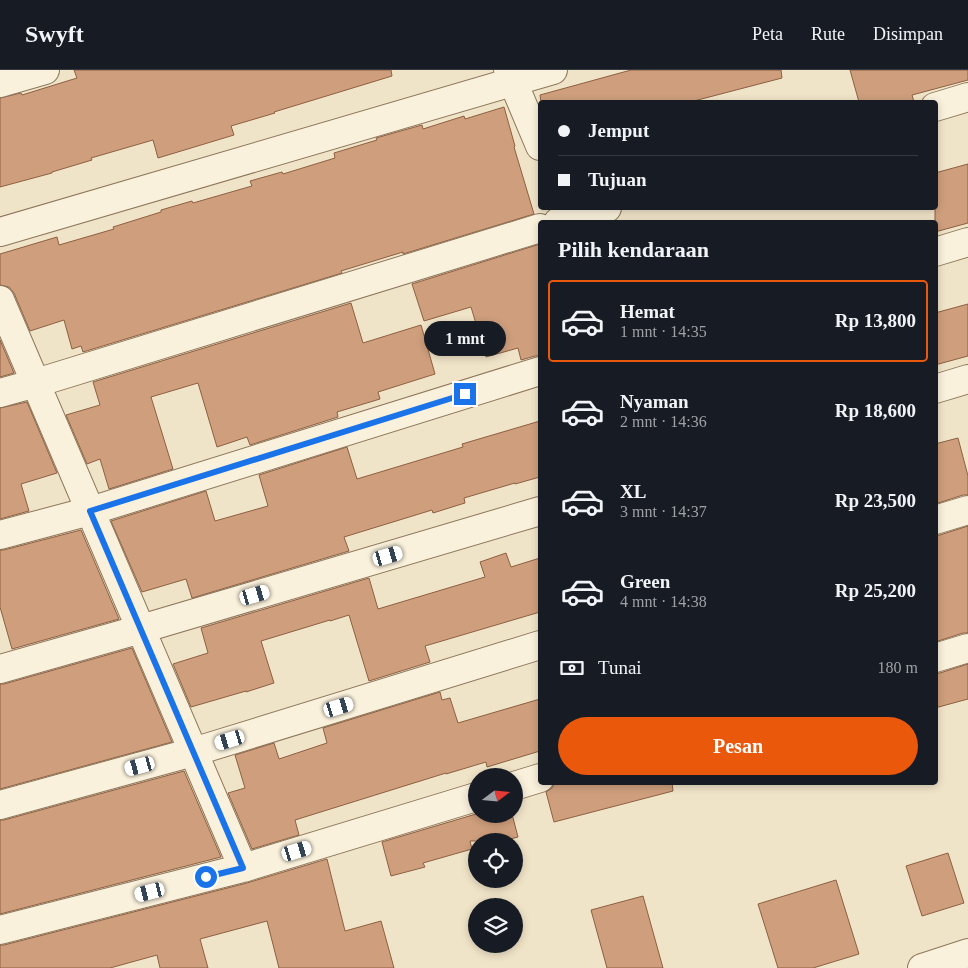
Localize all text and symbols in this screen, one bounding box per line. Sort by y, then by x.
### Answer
text: Swyft [25,21,84,47]
text: Peta [752,24,783,44]
text: Rute [811,24,845,44]
text: Disimpan [873,24,943,44]
text: Jemput [588,120,649,141]
text: Tujuan [588,169,646,190]
text: Pilih kendaraan [558,237,709,262]
icon: car [560,299,605,344]
text: Hemat [620,301,675,322]
text: Rp 13,800 [835,310,916,331]
callout: 1 mnt [424,322,506,356]
text: 1 mnt · 14:35 [620,323,707,340]
text: 1 mnt [445,330,485,347]
route end [454,383,476,405]
icon: car [560,389,605,434]
text: Nyaman [620,391,689,412]
text: Rp 18,600 [835,400,916,421]
text: 2 mnt · 14:36 [620,413,707,430]
icon: car [560,479,605,524]
text: XL [620,481,646,502]
text: Rp 23,500 [835,490,916,511]
text: 3 mnt · 14:37 [620,503,707,520]
car [371,545,404,567]
icon: car [560,569,605,614]
text: Green [620,571,670,592]
text: Rp 25,200 [835,580,916,601]
car [238,584,271,606]
text: 4 mnt · 14:38 [620,593,707,610]
icon: cash [558,654,586,682]
text: Tunai [598,657,642,678]
text: 180 m [878,659,918,676]
car [322,695,355,719]
button: Pesan [558,717,918,775]
car [213,728,246,752]
car [123,755,156,777]
north arrow [468,768,522,822]
map controls [468,768,523,953]
button: locate [468,833,523,888]
car [280,839,313,863]
route start [195,866,217,888]
car [133,881,166,903]
button: layers [468,898,523,953]

